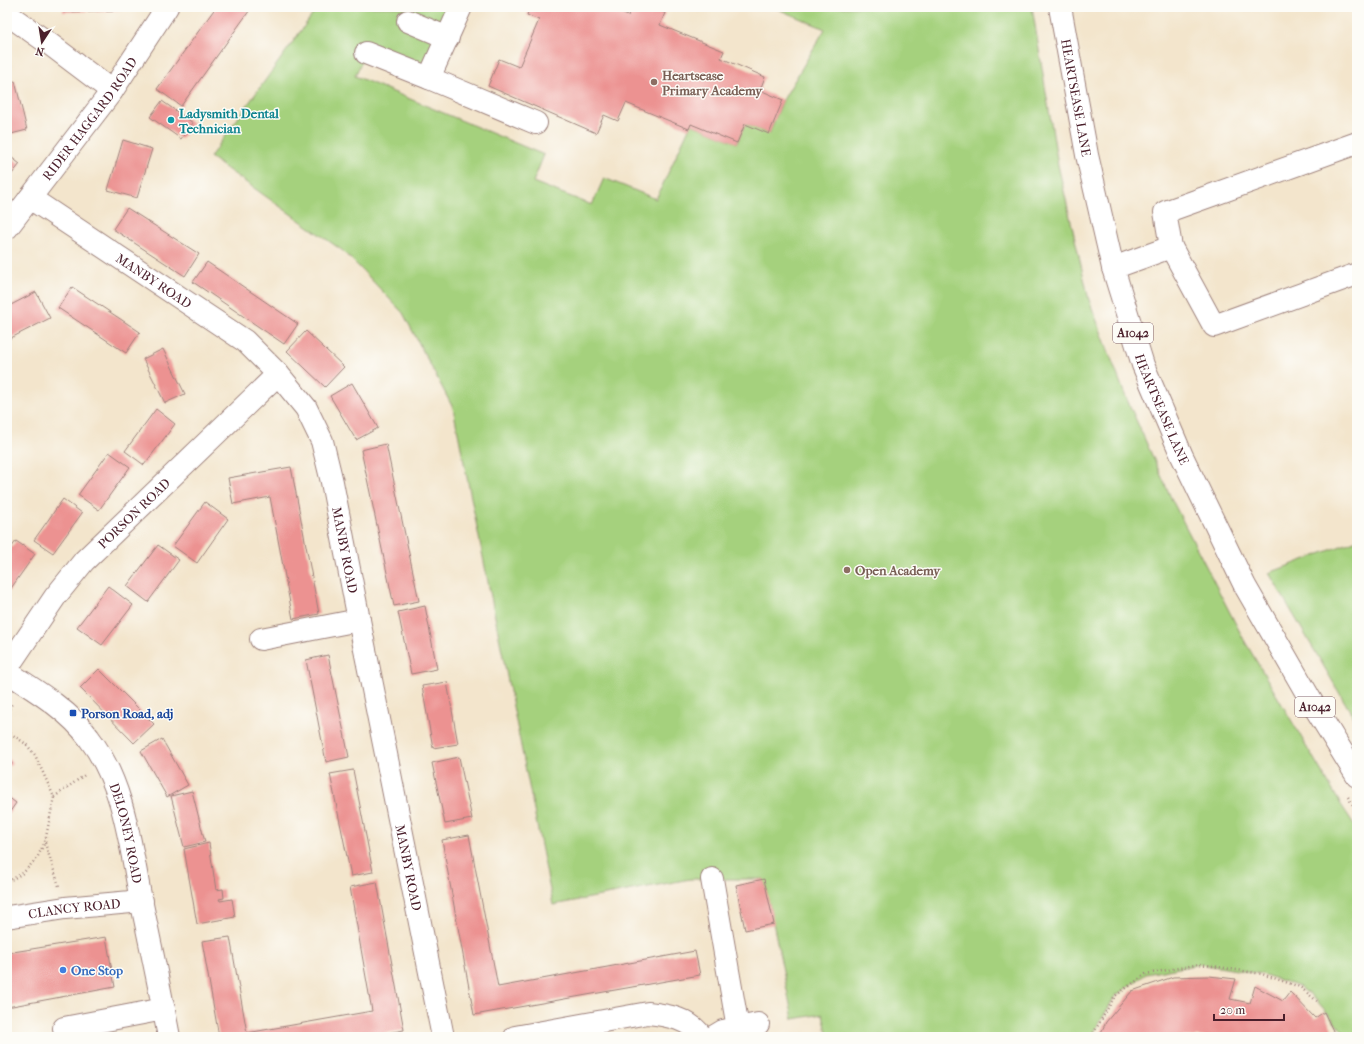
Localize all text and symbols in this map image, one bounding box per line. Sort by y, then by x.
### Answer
north arrow [22,22,62,62]
street label: HEARTSEASE LANE [1058,38,1094,158]
text: N [34,44,45,59]
street label: RIDER HAGGARD ROAD [39,54,140,183]
place label: Heartsease Primary Academy [662,68,763,99]
marker: Heartsease Primary Academy [649,77,659,87]
place label: Ladysmith Dental Technician [178,106,279,136]
marker: Ladysmith Dental Technician [166,115,176,125]
street label: MANBY ROAD [113,250,195,312]
road number: A1042 [1113,323,1153,343]
street label: HEARTSEASE LANE [1132,352,1192,467]
street label: PORSON ROAD [95,475,173,552]
street label: MANBY ROAD [329,506,361,595]
place label: Open Academy [855,563,941,579]
marker: Open Academy [842,565,852,575]
road number: A1042 [1295,697,1335,717]
place label: Porson Road, adj [81,706,173,721]
marker: Porson Road, adj [68,708,78,718]
street label: DELONEY ROAD [106,781,145,885]
street label: MANBY ROAD [392,823,424,912]
street label: CLANCY ROAD [27,896,121,922]
place label: One Stop [71,963,123,979]
marker: One Stop [58,965,68,975]
scale bar [1214,996,1284,1022]
text: 20 m [1220,1003,1245,1017]

